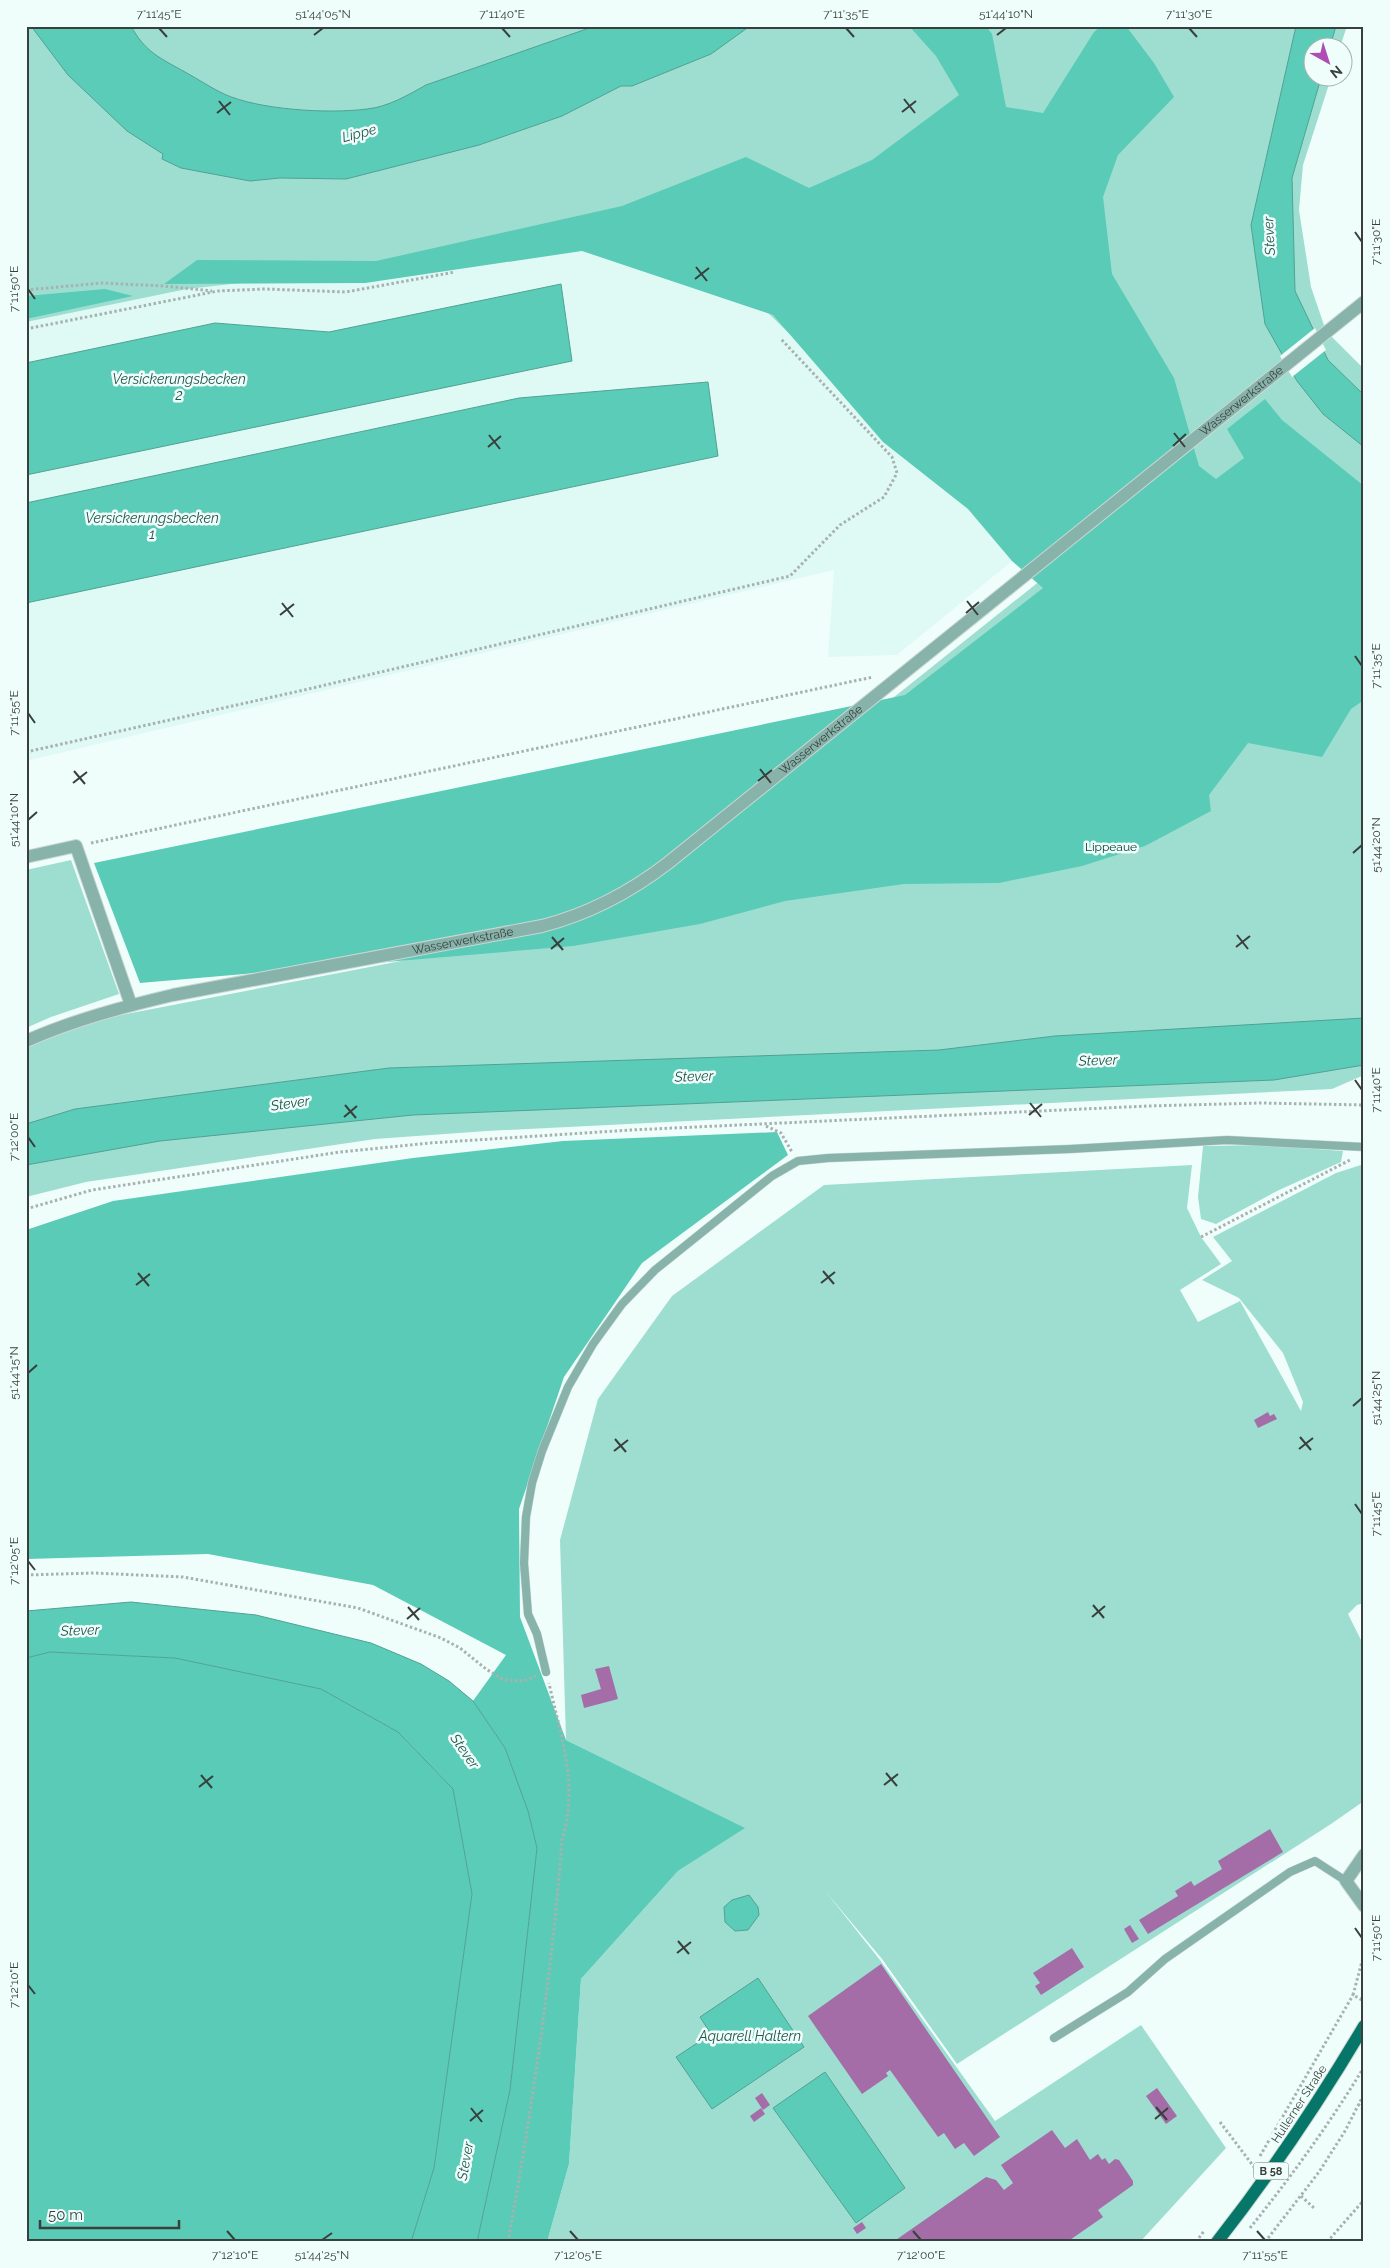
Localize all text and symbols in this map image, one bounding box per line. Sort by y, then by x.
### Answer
text: 7°11'45"E [137,7,181,21]
text: 51°44'05"N [295,7,351,21]
text: 7°11'40"E [479,7,525,21]
text: 7°11'35"E [823,7,869,21]
text: 51°44'10"N [979,7,1033,21]
text: 7°11'30"E [1166,7,1212,21]
north arrow [1302,38,1352,88]
text: N [1327,63,1345,82]
water label: Lippe [340,121,378,145]
water label: Stever [1260,215,1278,257]
text: 7°11'30"E [1369,219,1383,265]
text: 7°11'50"E [7,266,21,312]
street label: Wasserwerkstraße [1197,363,1286,439]
water label: Versickerungsbecken 2 [112,371,246,403]
water label: Versickerungsbecken 1 [85,510,219,542]
text: 7°11'35"E [1369,643,1383,689]
text: 7°11'55"E [7,690,21,736]
street label: Wasserwerkstraße [777,702,865,777]
text: 51°44'10"N [7,793,21,847]
text: 51°44'20"N [1369,817,1383,873]
park label: Lippeaue [1085,840,1137,854]
street label: Wasserwerkstraße [411,924,515,957]
water label: Stever [1077,1051,1119,1069]
water label: Stever [673,1067,715,1085]
text: 7°11'40"E [1369,1067,1383,1113]
water label: Stever [269,1092,312,1114]
text: 7°12'00"E [7,1113,21,1161]
text: 51°44'15"N [7,1346,21,1400]
text: 51°44'25"N [1369,1371,1383,1425]
text: 7°11'45"E [1369,1492,1383,1536]
text: 7°12'05"E [7,1537,21,1585]
water label: Stever [59,1621,101,1639]
water label: Stever [447,1730,483,1772]
text: 7°11'50"E [1369,1915,1383,1961]
text: 7°12'10"E [7,1962,21,2008]
water label: Aquarell Haltern [698,2028,801,2044]
street label: Hullerner Straße [1269,2062,1329,2146]
water label: Stever [454,2139,476,2183]
road number: B 58 [1254,2162,1288,2180]
scale bar [40,2198,179,2230]
text: 50 m [48,2206,83,2224]
text: 7°12'10"E [212,2248,258,2262]
text: 51°44'25"N [295,2248,349,2262]
text: 7°12'05"E [554,2248,602,2262]
text: 7°12'00"E [897,2248,945,2262]
text: 7°11'55"E [1242,2248,1288,2262]

